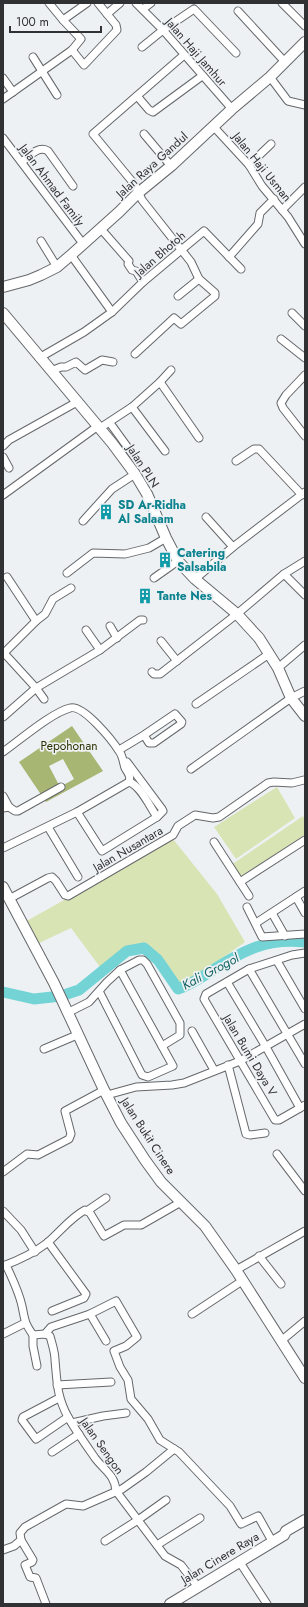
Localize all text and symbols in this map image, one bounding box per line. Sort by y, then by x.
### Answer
scale bar [10,8,101,34]
street label: Jalan Haji Jamhur [160,12,232,91]
text: 100 m [16,13,49,31]
street label: Jalan Haji Usman [227,127,296,206]
street label: Jalan Raya Gandul [111,128,192,204]
street label: Jalan Ahmad Family [14,139,89,230]
street label: Jalan Bhotoh [129,227,189,283]
street label: Jalan PLN [121,439,164,491]
place label: SD Ar-Ridha Al Salaam [117,496,186,528]
building icon: SD Ar-Ridha Al Salaam [97,503,115,521]
place label: Catering Salsabila [177,544,227,576]
building icon: Catering Salsabila [156,551,174,569]
building icon: Tante Nes [136,587,154,605]
place label: Tante Nes [157,587,213,605]
park label: Pepohonan [40,737,98,755]
street label: Jalan Nusantara [88,822,167,877]
water label: Kali Grogol [178,948,243,994]
street label: Jalan Bumi Daya V [217,1009,282,1099]
street label: Jalan Bukit Cinere [115,1092,180,1178]
street label: Jalan Sengon [75,1412,128,1478]
street label: Jalan Cinere Raya [176,1527,263,1589]

